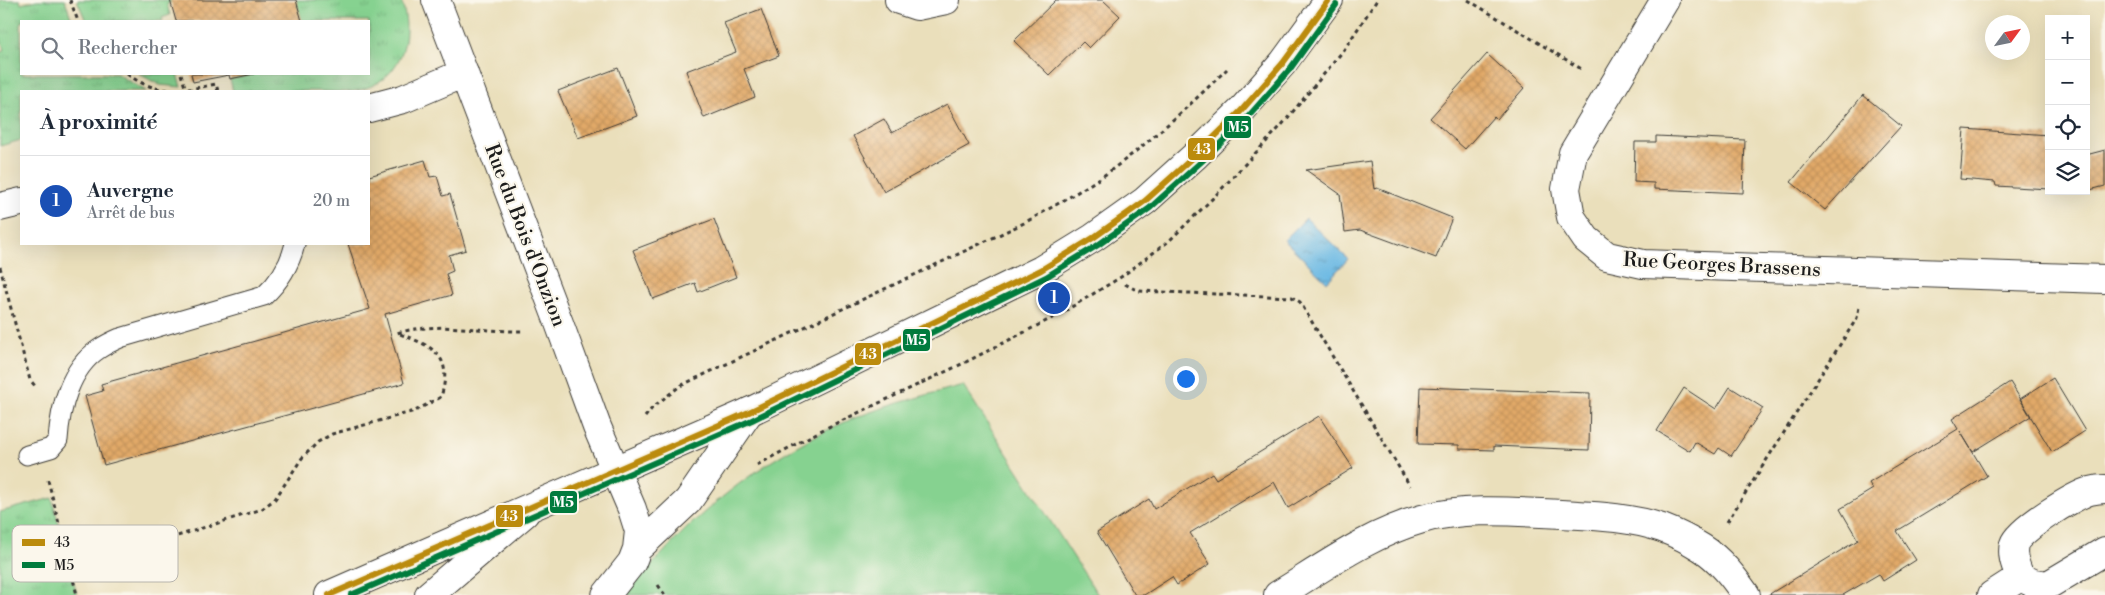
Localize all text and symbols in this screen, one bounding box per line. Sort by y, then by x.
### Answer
north arrow [1985,15,2030,60]
map controls [2045,15,2090,195]
button: + [2045,15,2090,60]
search box [20,20,370,75]
icon: search [38,34,66,62]
text: Rechercher [78,36,177,60]
button: − [2045,60,2090,105]
button: locate [2045,105,2090,150]
text: À proximité [40,110,157,136]
line badge: M5 [1223,115,1252,139]
text: M5 [1227,119,1249,137]
line badge: 43 [1187,137,1216,161]
street label: Rue du Bois d'Onzion [478,141,571,331]
text: 43 [1193,141,1211,159]
button: layers [2045,150,2090,195]
text: Auvergne [87,179,174,203]
text: 1 [52,191,60,211]
text: 20 m [313,191,350,211]
text: Arrêt de bus [87,203,175,223]
street label: Rue Georges Brassens [1622,248,1822,283]
pin: 1 [1038,279,1070,317]
line badge: M5 [902,328,931,352]
text: M5 [905,332,927,350]
line badge: 43 [854,342,882,366]
text: 43 [859,346,877,364]
your location [1173,366,1199,392]
line badge: M5 [549,490,578,514]
text: M5 [552,494,574,512]
line badge: 43 [495,504,524,528]
text: 43 [500,508,518,526]
legend [12,525,178,582]
text: 43 [54,534,70,552]
text: M5 [54,557,74,575]

